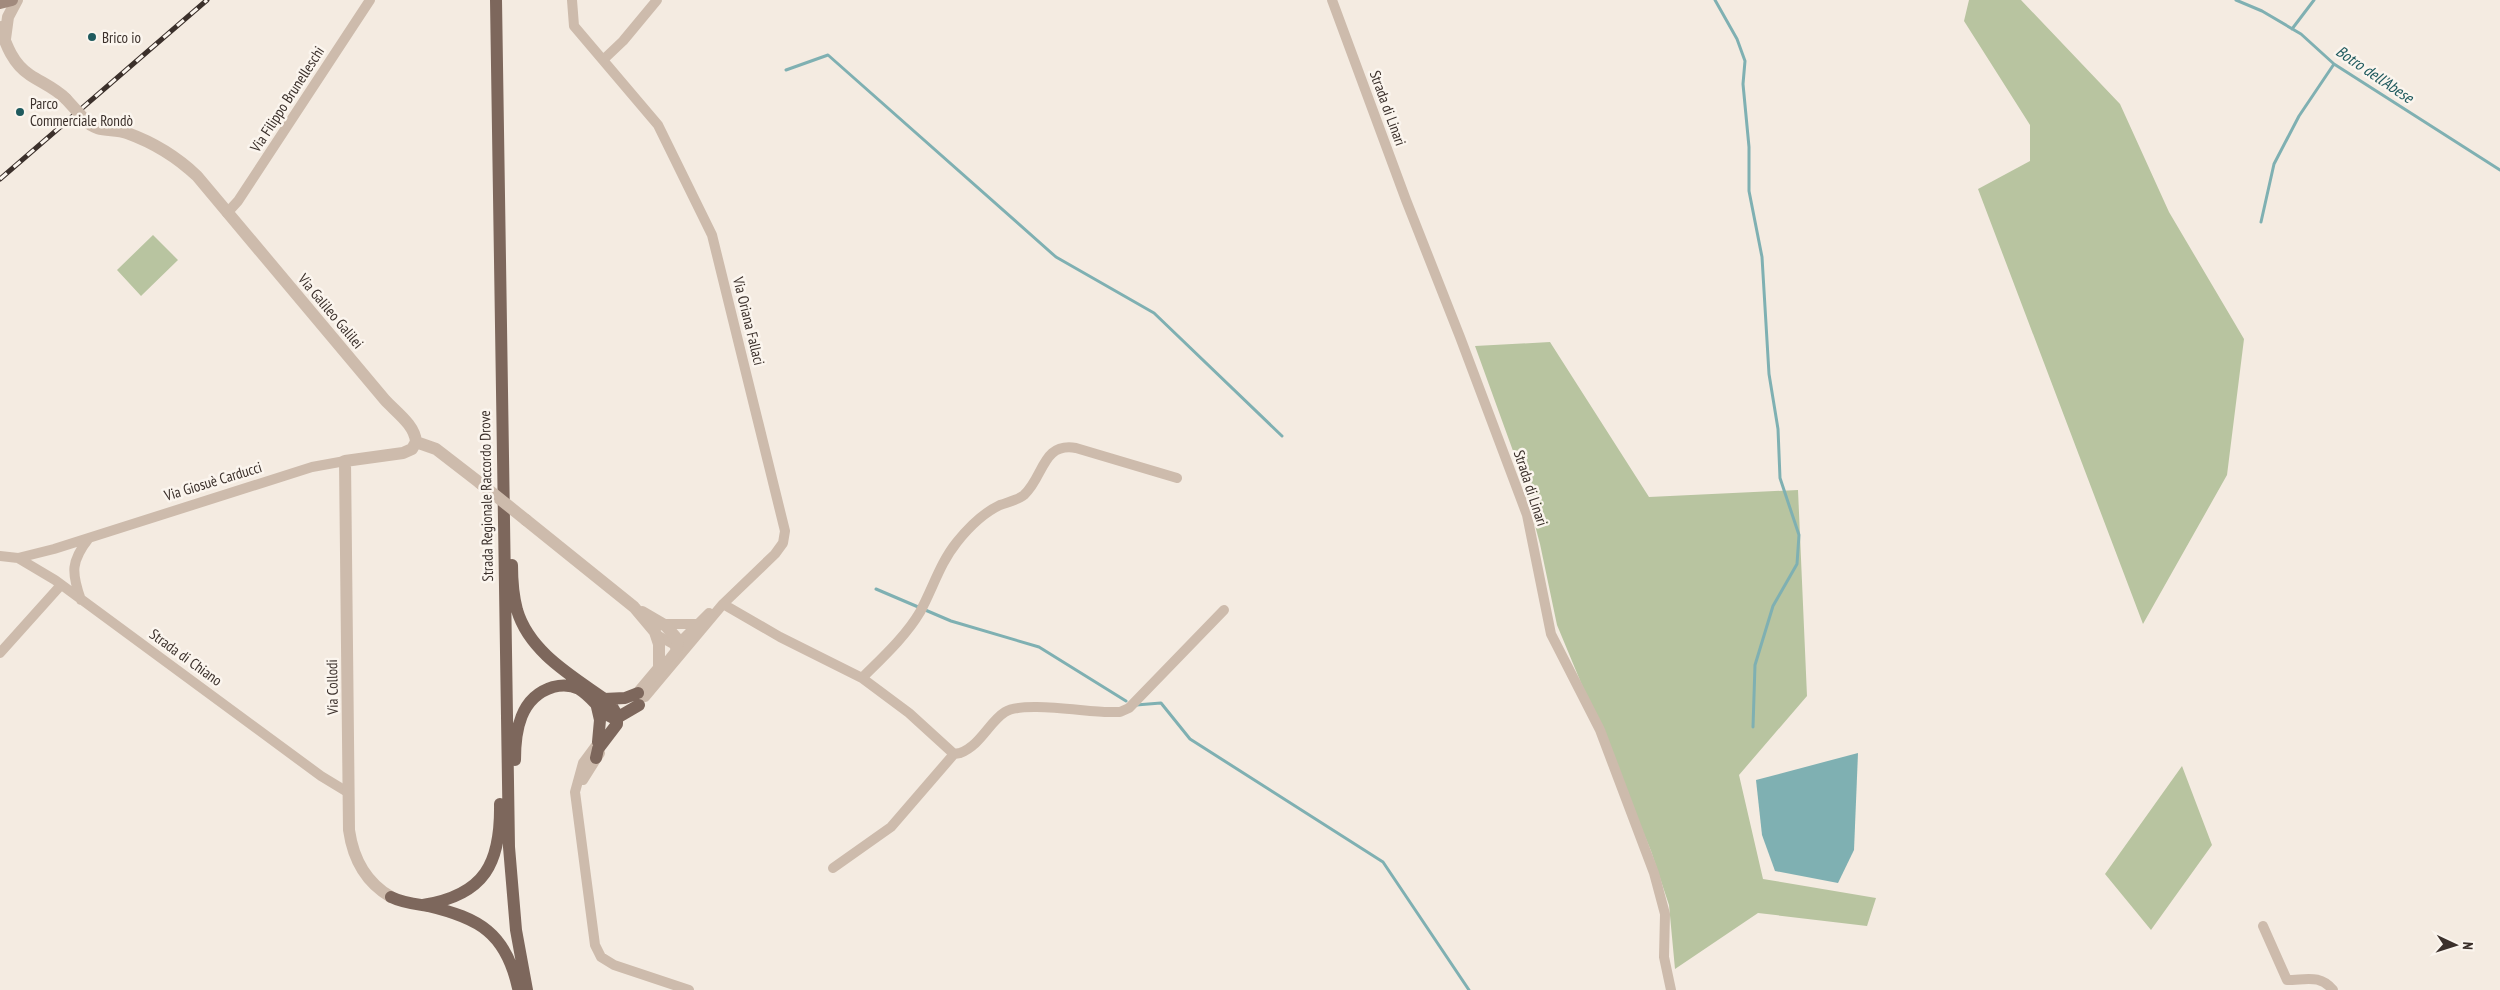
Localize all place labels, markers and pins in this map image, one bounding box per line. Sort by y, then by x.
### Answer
place label: Brico io [102,28,141,47]
marker: Brico io [86,31,98,43]
place label: Parco Commerciale Rondò [30,94,133,130]
marker: Parco Commerciale Rondò [14,106,26,118]

